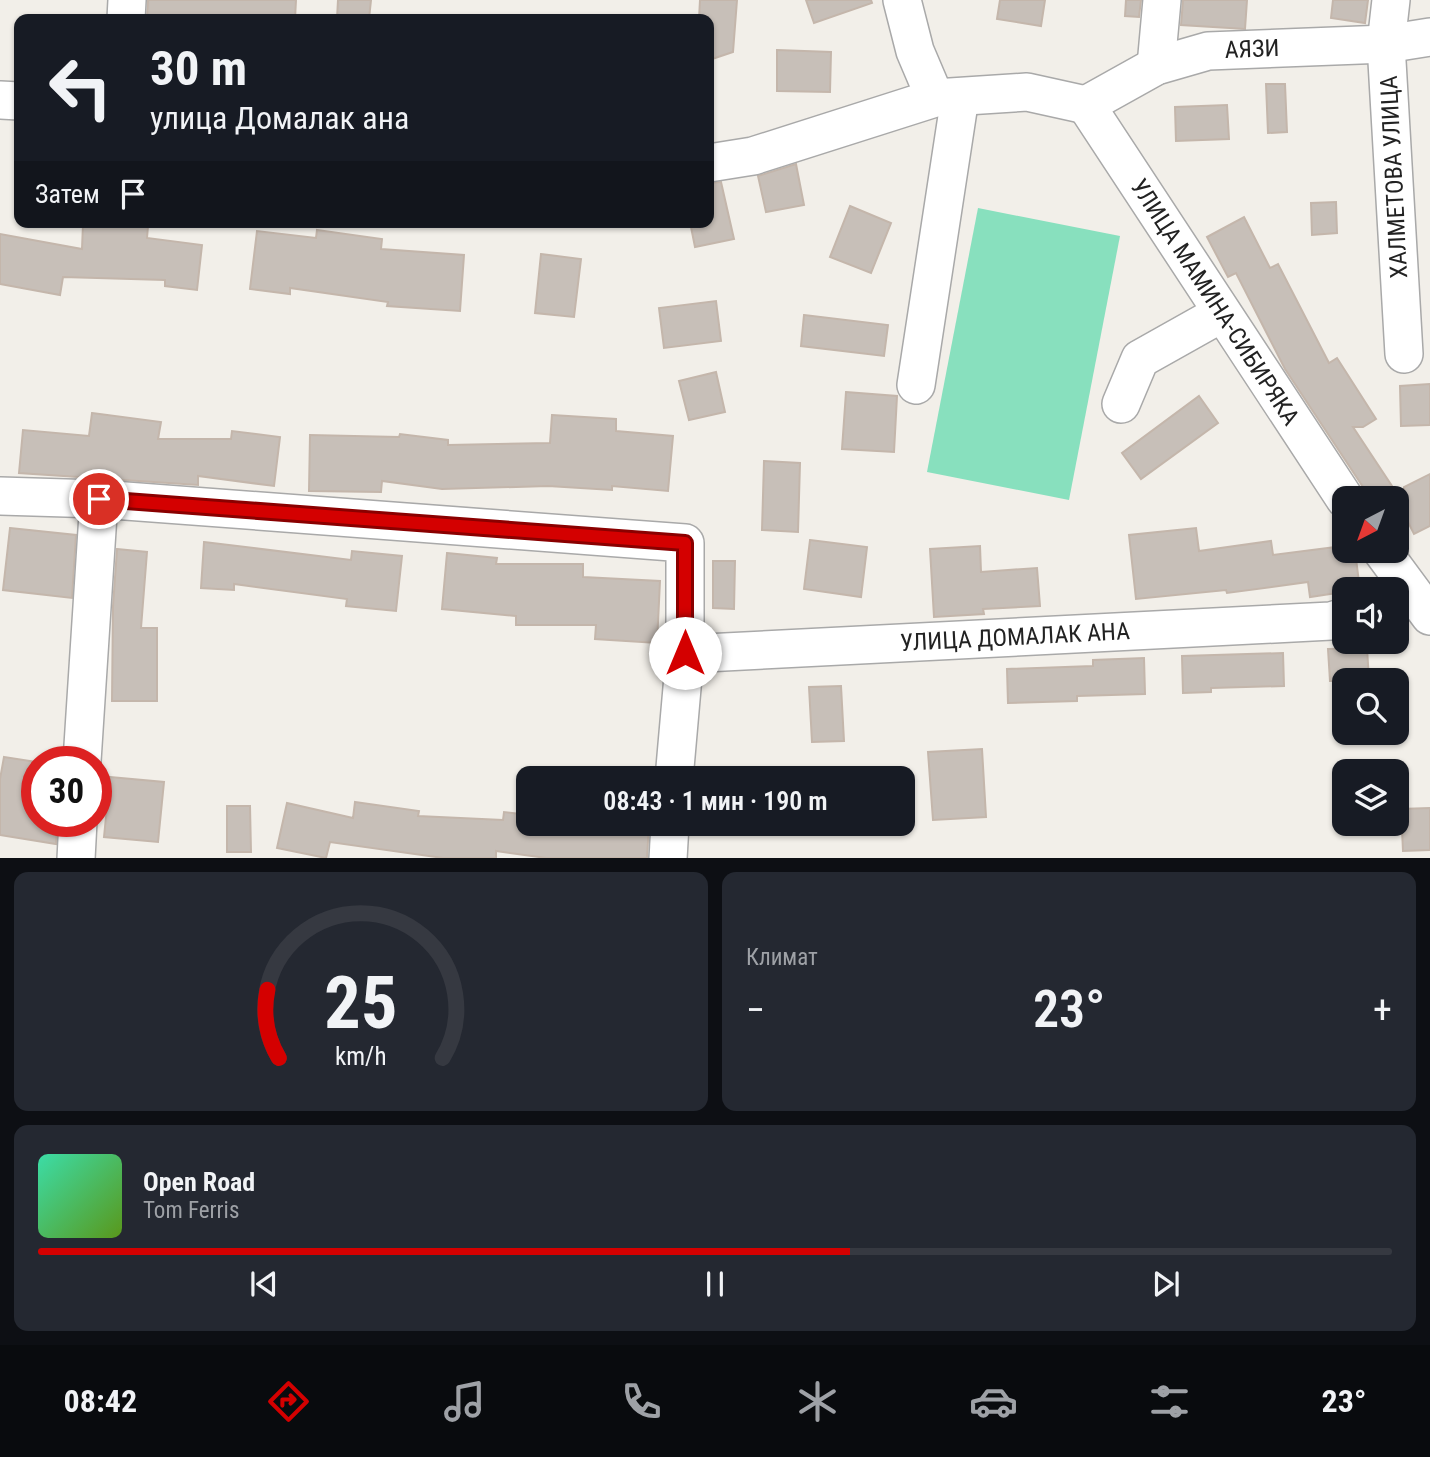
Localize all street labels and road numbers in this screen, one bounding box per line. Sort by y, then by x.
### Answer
street label: АЯЗИ [1224,34,1280,64]
street label: ХАЛМЕТОВА УЛИЦА [1375,75,1413,279]
street label: УЛИЦА МАМИНА-СИБИРЯКА [1125,174,1305,430]
street label: УЛИЦА ДОМАЛАК АНА [899,617,1131,657]

